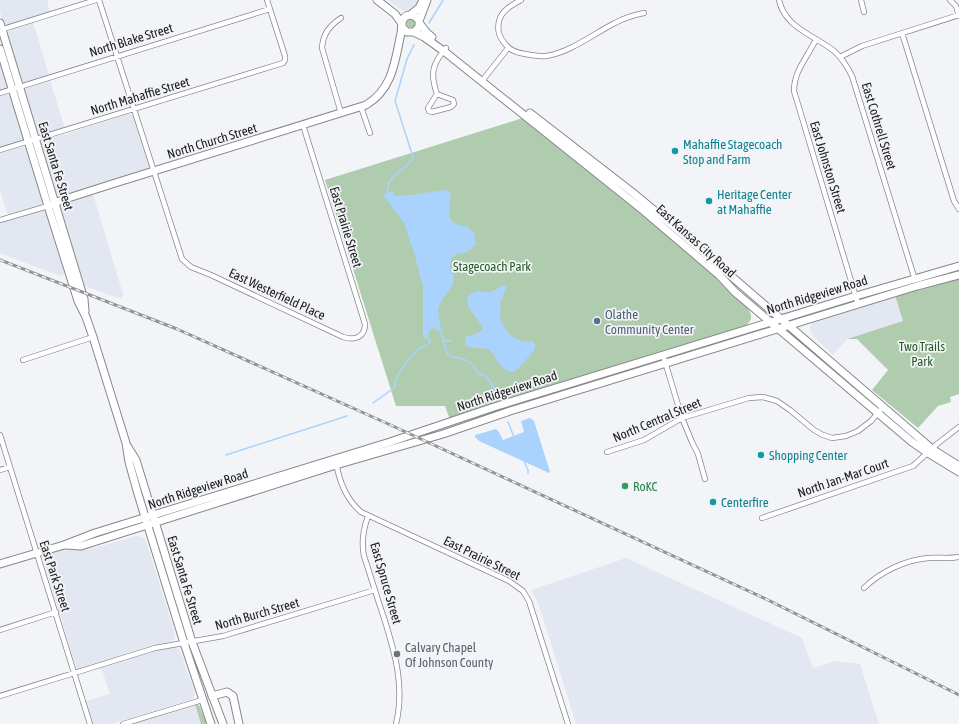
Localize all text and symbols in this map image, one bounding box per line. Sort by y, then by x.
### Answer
street label: North Blake Street [87,20,175,60]
street label: North Mahaffie Street [89,74,192,118]
street label: East Cothrell Street [859,80,899,172]
street label: East Johnston Street [807,119,849,215]
street label: East Santa Fe Street [35,120,77,213]
street label: North Church Street [165,120,259,162]
place label: Mahaffie Stagecoach Stop and Farm [683,137,782,167]
marker: Mahaffie Stagecoach Stop and Farm [670,146,680,156]
street label: East Prairie Street [327,185,365,269]
place label: Heritage Center at Mahaffie [717,187,792,217]
marker: Heritage Center at Mahaffie [704,196,714,206]
street label: East Kansas City Road [653,201,739,281]
park label: Stagecoach Park [453,259,531,274]
street label: East Westerfield Place [226,265,328,323]
street label: North Ridgeview Road [765,273,869,317]
place label: Olathe Community Center [605,307,694,337]
marker: Olathe Community Center [592,316,602,326]
park label: Two Trails Park [899,339,946,369]
street label: North Ridgeview Road [455,368,559,414]
street label: North Central Street [611,395,704,445]
place label: Shopping Center [769,448,847,463]
marker: Shopping Center [756,450,766,460]
street label: North Jan-Mar Court [796,455,891,501]
street label: North Ridgeview Road [146,466,250,512]
place label: RoKC [633,479,658,494]
marker: RoKC [620,481,630,491]
place label: Centerfire [721,495,769,510]
marker: Centerfire [708,497,718,507]
street label: East Prairie Street [441,533,523,583]
street label: East Santa Fe Street [164,534,206,627]
street label: East Park Street [36,539,74,614]
street label: East Spruce Street [367,540,405,626]
street label: North Burch Street [213,595,301,633]
place label: Calvary Chapel Of Johnson County [405,640,494,670]
marker: Calvary Chapel Of Johnson County [392,649,402,659]

